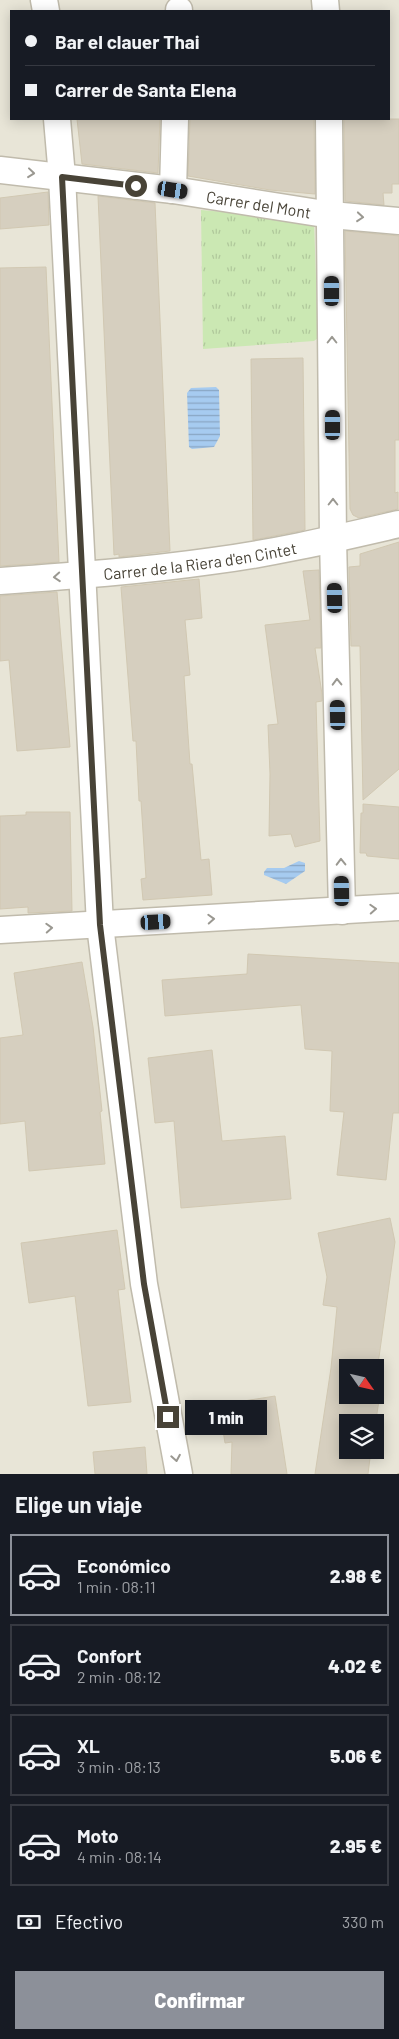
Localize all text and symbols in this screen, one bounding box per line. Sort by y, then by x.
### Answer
text: Bar el clauer Thai [55,30,200,53]
text: Carrer de Santa Elena [55,78,236,101]
one-way arrow [28,167,36,178]
route start [125,175,147,197]
car [157,180,188,200]
street label: Carrer del Mont [205,186,312,221]
one-way arrow [356,212,364,223]
car [324,276,339,306]
one-way arrow [327,335,337,343]
car [325,410,340,440]
one-way arrow [328,498,338,506]
street label: Carrer de la Riera d'en Cintet [102,537,298,583]
one-way arrow [53,572,61,583]
car [327,583,342,613]
one-way arrow [332,678,342,686]
car [330,700,345,730]
one-way arrow [336,858,346,866]
car [334,876,349,906]
one-way arrow [369,903,377,914]
one-way arrow [207,913,215,924]
car [140,914,171,930]
one-way arrow [45,922,53,933]
north arrow [339,1359,384,1404]
map controls [339,1359,384,1459]
callout: 1 min [186,1400,268,1434]
route end [157,1406,179,1428]
text: 1 min [208,1408,244,1427]
button: layers [339,1414,384,1459]
one-way arrow [170,1454,181,1463]
text: Elige un viaje [15,1491,142,1517]
icon: car [17,1553,62,1598]
text: Económico [77,1554,171,1577]
text: 2.98 € [330,1564,382,1587]
text: 1 min · 08:11 [77,1577,156,1596]
icon: car [17,1643,62,1688]
text: Confort [77,1644,141,1667]
text: 4.02 € [328,1654,382,1677]
text: 2 min · 08:12 [77,1667,161,1686]
icon: car [17,1733,62,1778]
text: XL [77,1734,100,1757]
text: 5.06 € [330,1744,382,1767]
text: 3 min · 08:13 [77,1757,161,1776]
icon: car [17,1823,62,1868]
text: Moto [77,1824,119,1847]
text: 2.95 € [330,1834,382,1857]
text: 4 min · 08:14 [77,1847,162,1866]
icon: cash [15,1908,43,1936]
text: Efectivo [55,1910,123,1933]
text: 330 m [342,1912,384,1931]
button: Confirmar [15,1971,384,2029]

